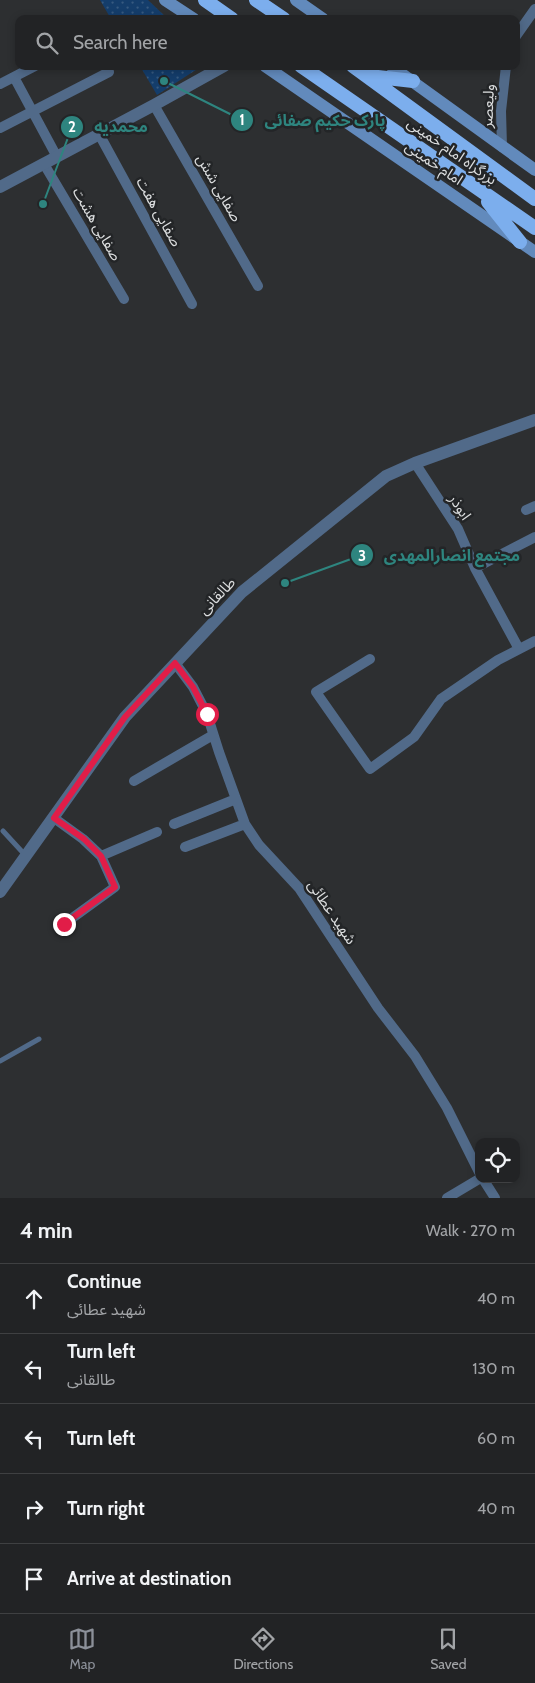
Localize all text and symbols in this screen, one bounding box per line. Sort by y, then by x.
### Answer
search box [15,15,520,70]
icon: search [33,29,61,57]
text: Search here [73,31,167,54]
street label: ولیعصر [478,83,498,130]
callout: پارک حکیم صفائی [229,105,395,136]
callout: محمدیه [59,111,158,142]
text: 1 [239,111,245,129]
text: پارک حکیم صفائی [265,111,385,133]
street label: بزرگراه امام خمینی [404,113,500,189]
text: محمدیه [94,117,148,136]
text: 2 [68,118,76,136]
street label: امام خمینی [402,137,466,189]
street label: صفایی شش [192,151,246,225]
street label: صفایی هفت [133,174,185,250]
street label: صفایی هشت [69,184,125,264]
street label: ابوذر [444,490,475,523]
callout: مجتمع انصارالمهدی [349,540,530,571]
text: مجتمع انصارالمهدی [384,546,520,568]
text: 3 [358,547,366,565]
street label: طالقانی [195,573,239,619]
route start [196,703,219,726]
street label: شهید عطائی [304,876,360,948]
route end [53,913,76,936]
map controls [475,1138,520,1183]
button: locate [475,1138,520,1183]
text: 4 min [20,1218,73,1243]
text: Walk · 270 m [426,1221,515,1240]
text: Continue [67,1270,141,1293]
icon: ahead [20,1285,48,1313]
text: 40 m [477,1289,515,1308]
text: شهید عطائی [67,1300,146,1319]
text: Turn left [67,1340,135,1363]
icon: left [20,1355,48,1383]
text: 130 m [472,1359,515,1378]
text: طالقانی [67,1370,115,1389]
icon: left [20,1425,48,1453]
text: Turn left [67,1427,135,1450]
text: 60 m [477,1429,515,1448]
icon: right [20,1495,48,1523]
text: Turn right [67,1497,145,1520]
text: 40 m [477,1499,515,1518]
icon: arrive [20,1565,48,1593]
text: Arrive at destination [67,1567,231,1590]
tab: Map [68,1625,96,1673]
tab: Directions [233,1625,293,1673]
tab: Saved [430,1625,467,1673]

